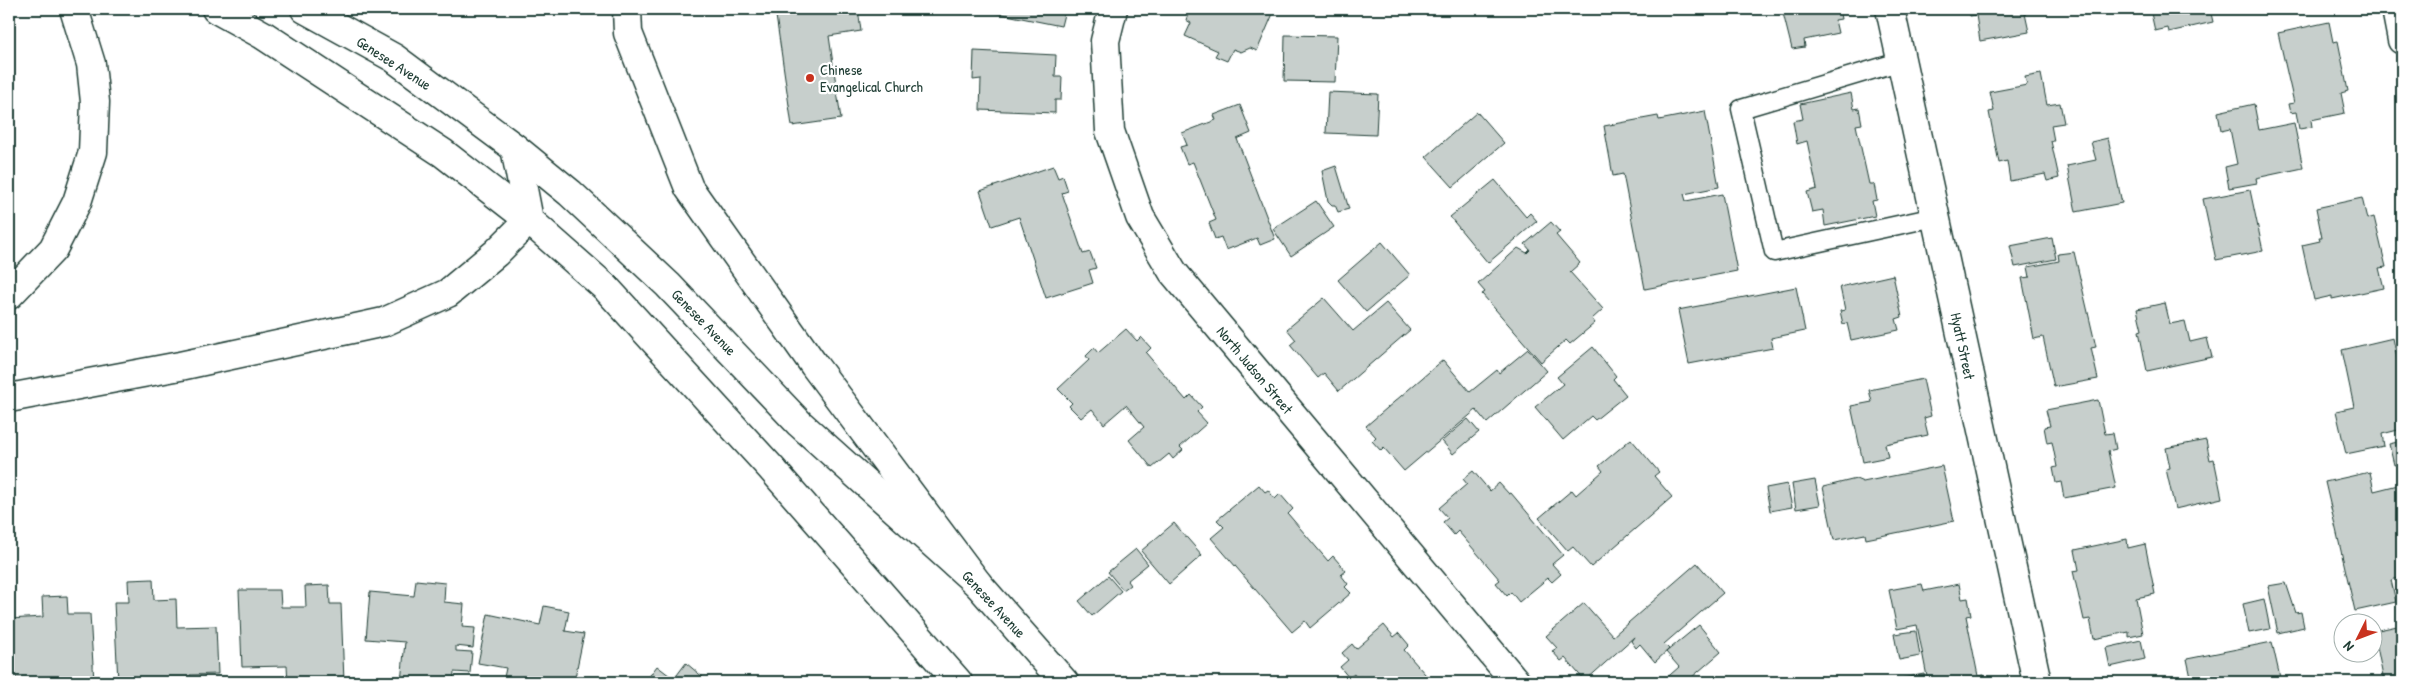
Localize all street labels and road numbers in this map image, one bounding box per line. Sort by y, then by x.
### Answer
street label: Genesee Avenue [353,31,435,95]
street label: Genesee Avenue [667,284,741,360]
street label: Hyatt Street [1946,311,1981,382]
street label: North Judson Street [1212,321,1299,419]
street label: Genesee Avenue [957,566,1031,642]

